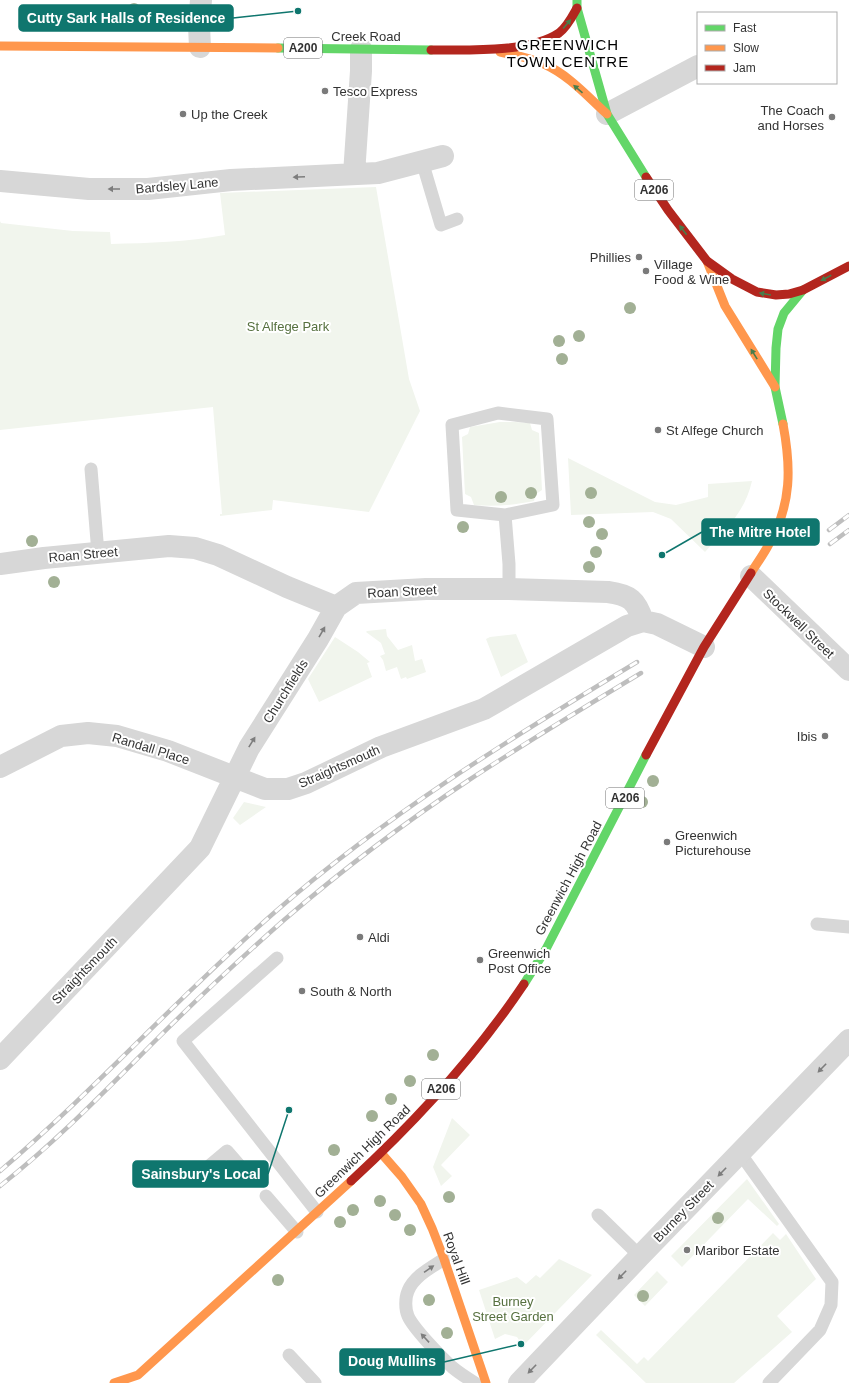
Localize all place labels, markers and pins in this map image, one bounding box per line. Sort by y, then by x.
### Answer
callout: Cutty Sark Halls of Residence [19,5,233,31]
place label: Tesco Express [333,84,418,99]
marker: Tesco Express [320,86,330,96]
place label: The Coach and Horses [758,103,824,133]
place label: Up the Creek [191,107,268,122]
marker: Up the Creek [178,109,188,119]
marker: The Coach and Horses [827,112,837,122]
place label: Phillies [590,250,631,265]
marker: Phillies [634,252,644,262]
place label: Village Food & Wine [654,257,729,287]
marker: Village Food & Wine [641,266,651,276]
place label: St Alfege Church [666,423,764,438]
marker: St Alfege Church [653,425,663,435]
callout: The Mitre Hotel [702,519,819,545]
place label: Ibis [797,729,817,744]
marker: Ibis [820,731,830,741]
place label: Greenwich Picturehouse [675,828,751,858]
marker: Greenwich Picturehouse [662,837,672,847]
place label: Aldi [368,930,390,945]
marker: Aldi [355,932,365,942]
place label: Greenwich Post Office [488,946,551,976]
marker: Greenwich Post Office [475,955,485,965]
place label: South & North [310,984,392,999]
marker: South & North [297,986,307,996]
callout: Sainsbury's Local [133,1161,268,1187]
place label: Maribor Estate [695,1243,780,1258]
marker: Maribor Estate [682,1245,692,1255]
callout: Doug Mullins [340,1349,444,1375]

